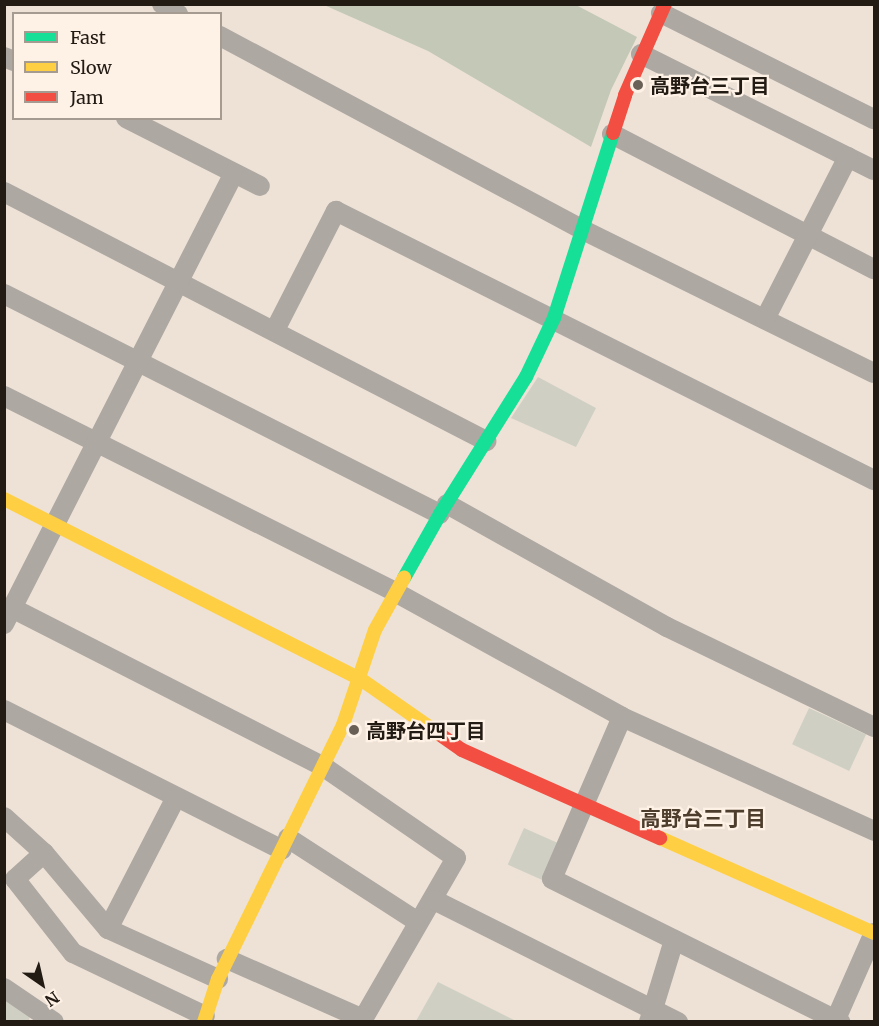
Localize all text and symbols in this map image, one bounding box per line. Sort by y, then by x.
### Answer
legend [12,12,222,120]
text: Fast [70,26,106,49]
text: Slow [70,56,112,79]
place label: 高野台三丁目 [650,73,770,97]
marker: 高野台三丁目 [631,78,645,92]
text: Jam [70,86,104,109]
place label: 高野台四丁目 [366,718,486,742]
marker: 高野台四丁目 [347,723,361,737]
district label: 高野台三丁目 [640,806,766,832]
north arrow [12,954,72,1014]
text: N [41,987,63,1011]

